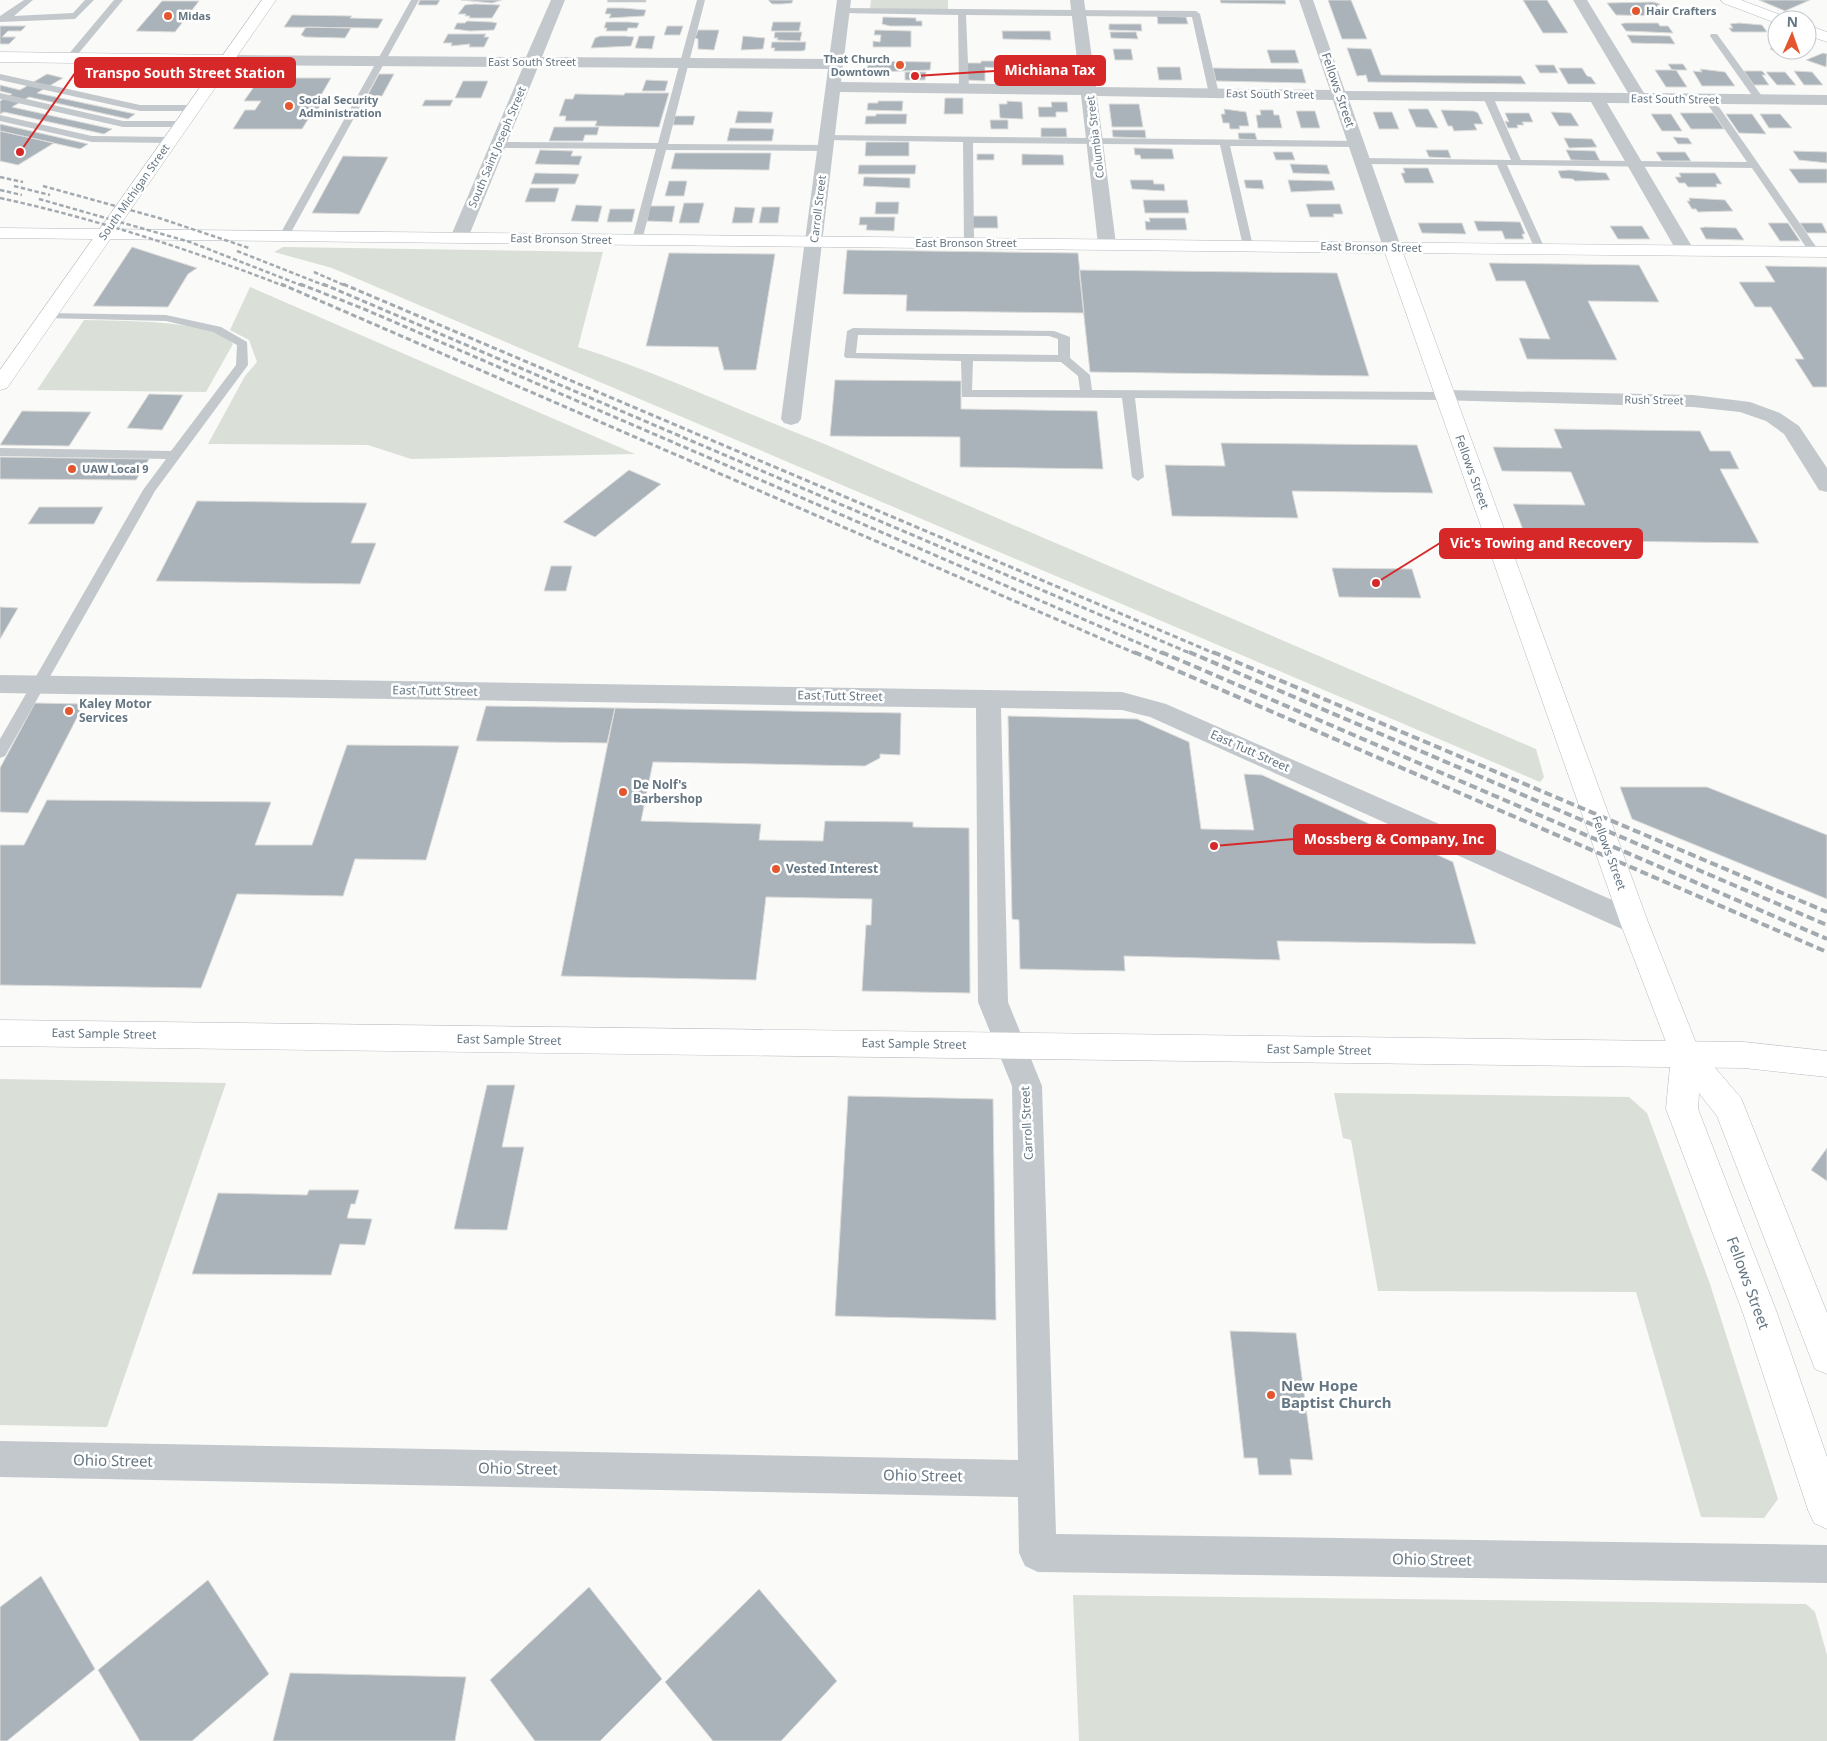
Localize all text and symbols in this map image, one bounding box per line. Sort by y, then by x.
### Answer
place label: Hair Crafters [1646,3,1717,18]
marker: Hair Crafters [1630,5,1642,17]
place label: Midas [178,8,211,23]
marker: Midas [162,10,174,22]
north arrow [1767,10,1817,60]
text: N [1786,12,1798,31]
street label: Fellows Street [1318,50,1359,130]
place label: That Church Downtown [823,51,890,79]
street label: East South Street [488,54,576,69]
callout: Michiana Tax [995,56,1105,85]
callout: Transpo South Street Station [75,58,295,87]
marker: That Church Downtown [894,59,906,71]
text: Michiana Tax [1005,60,1096,79]
text: Transpo South Street Station [85,63,285,82]
street label: South Saint Joseph Street [464,84,529,210]
street label: East South Street [1226,85,1314,102]
street label: East South Street [1631,90,1719,107]
place label: Social Security Administration [299,92,382,120]
street label: Columbia Street [1082,95,1107,179]
marker: Social Security Administration [283,100,295,112]
street label: South Michigan Street [95,141,172,243]
street label: Carroll Street [806,174,829,244]
street label: East Bronson Street [510,230,612,247]
street label: East Bronson Street [915,235,1017,250]
street label: East Bronson Street [1320,238,1422,255]
street label: Rush Street [1624,391,1684,408]
street label: Fellows Street [1451,432,1494,512]
place label: UAW Local 9 [82,461,149,476]
marker: UAW Local 9 [66,463,78,475]
callout: Vic's Towing and Recovery [1440,529,1642,558]
text: Vic's Towing and Recovery [1450,533,1632,552]
street label: East Tutt Street [392,681,479,700]
street label: East Tutt Street [797,686,884,705]
place label: Kaley Motor Services [79,695,152,726]
marker: Kaley Motor Services [63,705,75,717]
street label: East Tutt Street [1208,725,1293,776]
place label: De Nolf's Barbershop [633,776,703,807]
marker: De Nolf's Barbershop [617,786,629,798]
street label: Fellows Street [1588,813,1631,893]
callout: Mossberg & Company, Inc [1294,825,1495,854]
text: Mossberg & Company, Inc [1304,829,1484,848]
place label: Vested Interest [786,860,878,877]
marker: Vested Interest [770,863,782,875]
street label: East Sample Street [51,1024,157,1043]
street label: East Sample Street [456,1030,562,1049]
street label: East Sample Street [861,1034,967,1053]
street label: East Sample Street [1266,1040,1372,1059]
street label: Carroll Street [1016,1085,1037,1160]
street label: Fellows Street [1723,1233,1775,1332]
place label: New Hope Baptist Church [1281,1375,1391,1412]
marker: New Hope Baptist Church [1265,1389,1277,1401]
street label: Ohio Street [73,1449,154,1471]
street label: Ohio Street [478,1457,559,1479]
street label: Ohio Street [883,1464,964,1486]
street label: Ohio Street [1392,1548,1473,1570]

